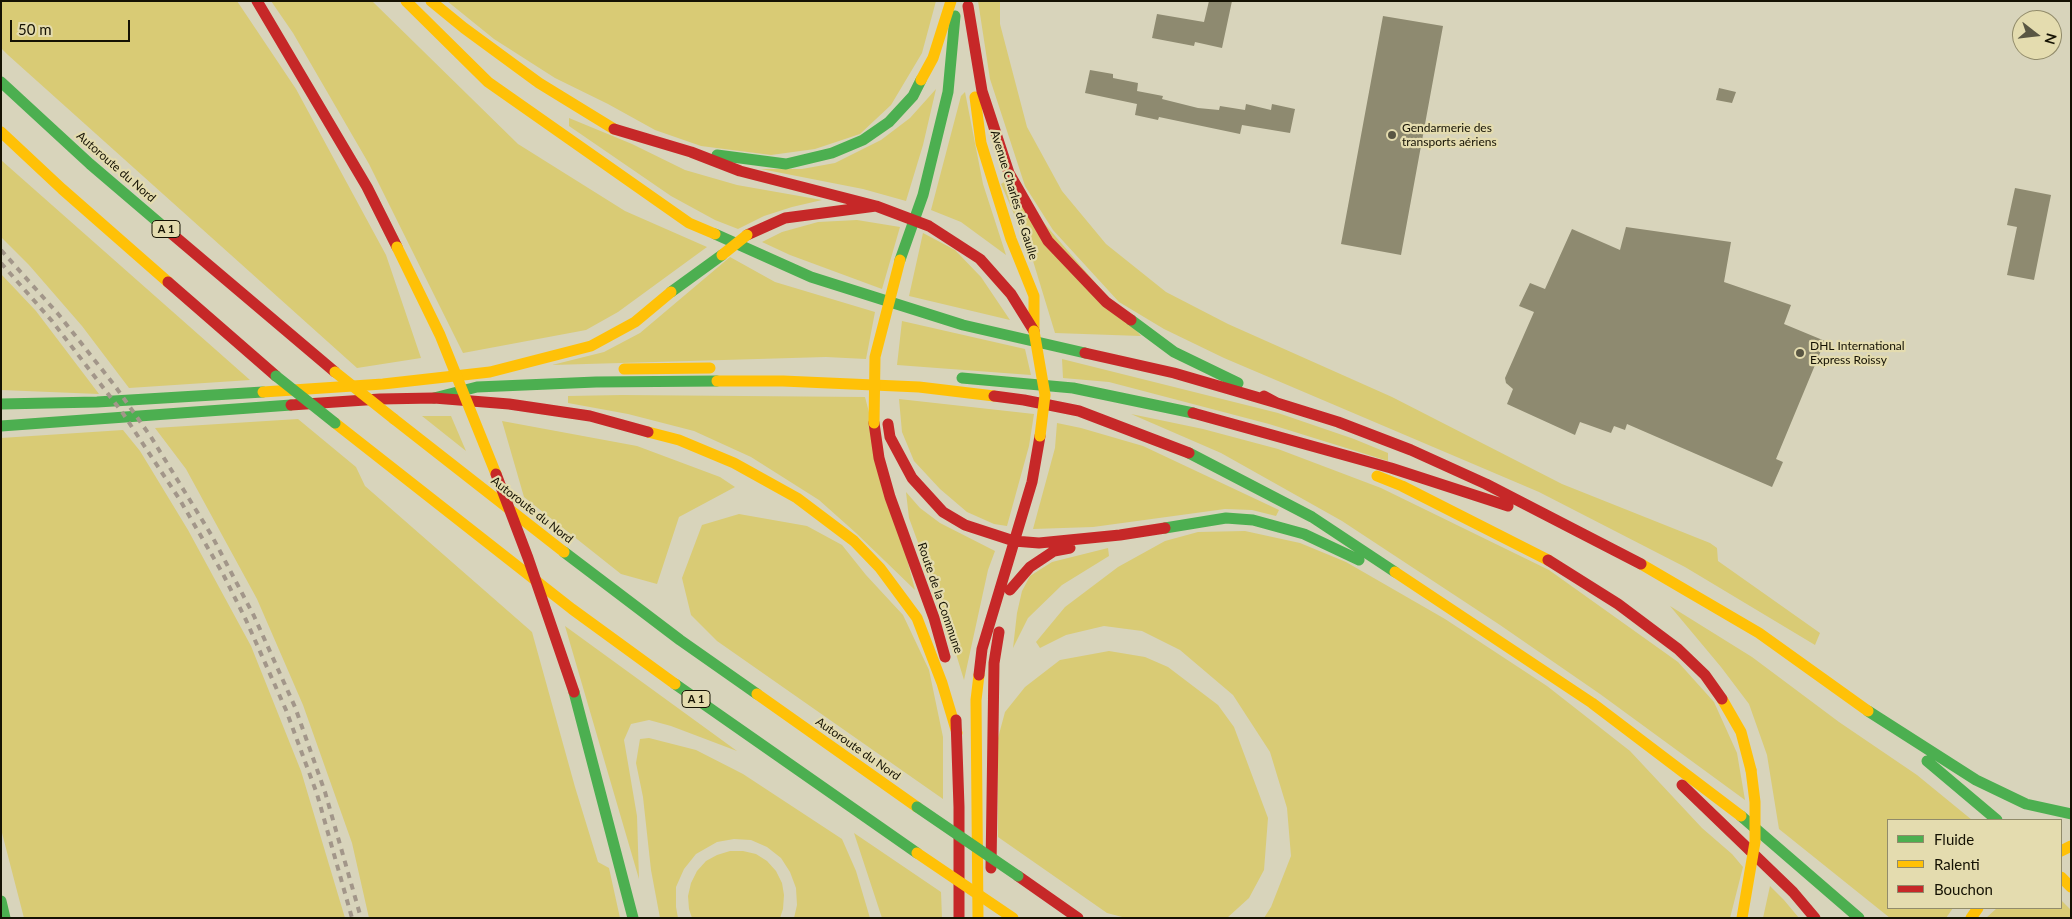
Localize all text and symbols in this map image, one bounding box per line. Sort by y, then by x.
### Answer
scale bar [12,10,132,42]
north arrow [2012,10,2062,60]
text: 50 m [18,20,52,38]
text: N [2041,31,2061,47]
place label: Gendarmerie des transports aériens [1402,121,1497,149]
street label: Avenue Charles de Gaulle [987,128,1041,262]
street label: Autoroute du Nord [73,129,159,205]
marker: Gendarmerie des transports aériens [1386,129,1398,141]
road number: A 1 [152,220,180,238]
place label: DHL International Express Roissy [1810,339,1905,367]
marker: DHL International Express Roissy [1794,347,1806,359]
street label: Autoroute du Nord [488,473,576,547]
street label: Route de la Commune [914,541,966,655]
road number: A 1 [682,691,710,708]
street label: Autoroute du Nord [813,714,903,784]
legend [1887,819,2062,909]
text: Fluide [1934,830,1974,848]
text: Ralenti [1934,855,1980,873]
text: Bouchon [1934,880,1993,898]

